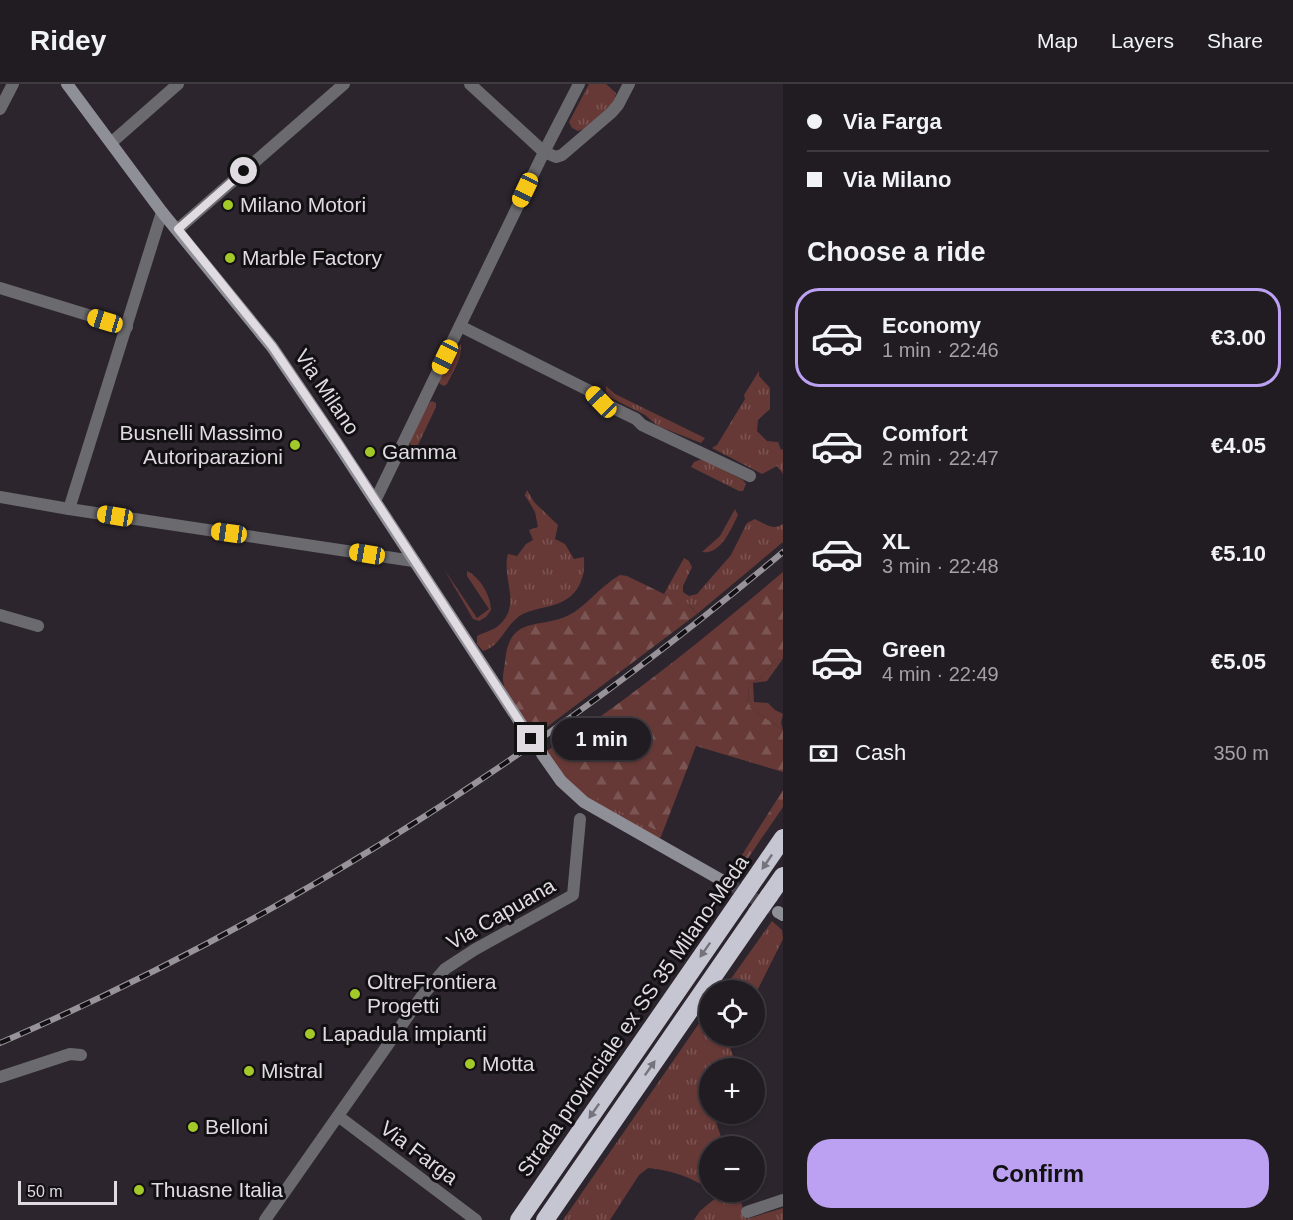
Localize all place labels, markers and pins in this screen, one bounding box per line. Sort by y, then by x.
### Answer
place label: Milano Motori [240,193,366,216]
marker: Milano Motori [221,198,235,212]
place label: Marble Factory [242,246,383,269]
marker: Marble Factory [223,251,237,265]
place label: Busnelli Massimo Autoriparazioni [120,421,283,468]
marker: Busnelli Massimo Autoriparazioni [288,438,302,452]
place label: Gamma [382,440,457,463]
marker: Gamma [363,445,377,459]
place label: OltreFrontiera Progetti [367,970,497,1017]
marker: OltreFrontiera Progetti [348,987,362,1001]
place label: Lapadula impianti [322,1022,487,1045]
marker: Lapadula impianti [303,1027,317,1041]
place label: Motta [482,1052,535,1075]
marker: Motta [463,1057,477,1071]
place label: Mistral [261,1059,323,1082]
marker: Mistral [242,1064,256,1078]
place label: Belloni [205,1115,268,1138]
marker: Belloni [186,1120,200,1134]
place label: Thuasne Italia [151,1178,283,1201]
marker: Thuasne Italia [132,1183,146,1197]

